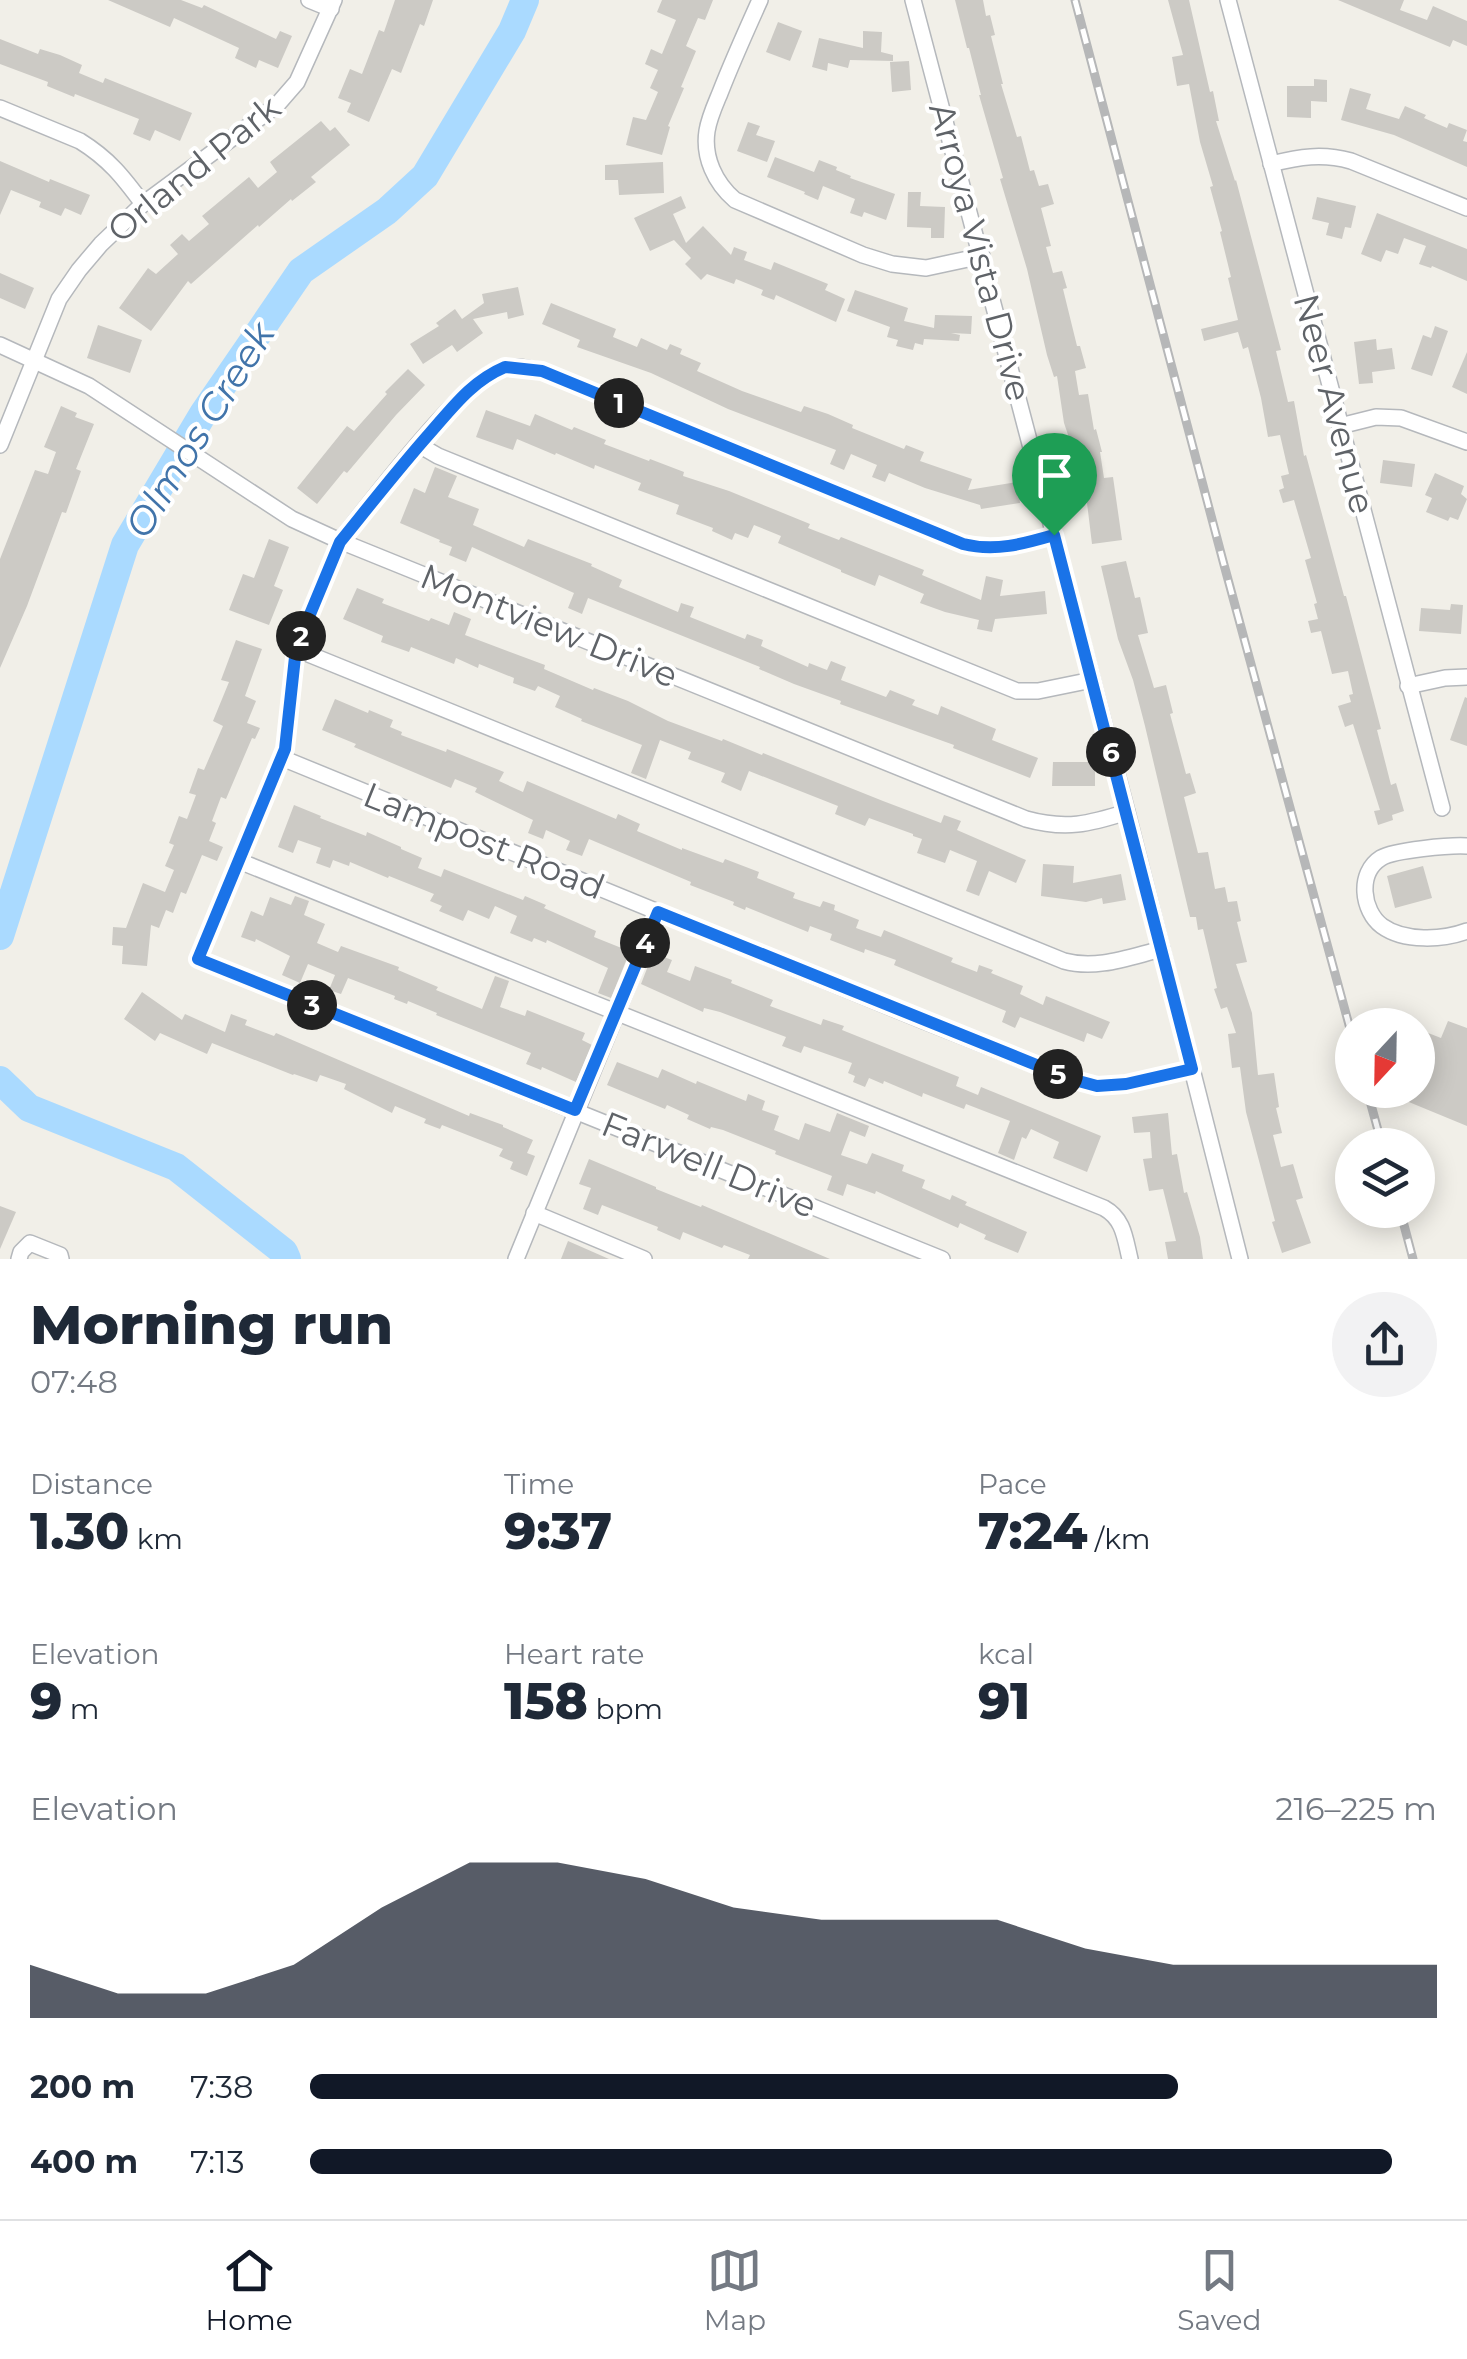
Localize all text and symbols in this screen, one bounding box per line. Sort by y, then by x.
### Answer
street label: Orland Park [99,86,289,251]
street label: Arroya Vista Drive [920,98,1041,406]
street label: Neer Avenue [1284,289,1385,519]
water label: Olmos Creek [115,312,285,546]
pin: 1 [594,378,644,428]
text: 1 [614,386,624,420]
pin [1012,433,1097,536]
icon: arrive [1027,448,1082,503]
street label: Montview Drive [414,554,684,697]
pin: 2 [276,611,326,661]
text: 2 [293,619,309,653]
pin: 6 [1086,727,1136,777]
text: 6 [1102,735,1120,769]
street label: Lampost Road [357,773,611,908]
pin: 4 [620,918,670,968]
text: 4 [635,926,655,960]
pin: 3 [287,980,337,1030]
text: 3 [304,988,320,1022]
north arrow [1335,1008,1435,1108]
map controls [1335,1008,1435,1228]
pin: 5 [1033,1049,1083,1099]
text: 5 [1050,1057,1066,1091]
street label: Farwell Drive [596,1102,823,1227]
button: layers [1335,1128,1435,1228]
text: Morning run [30,1291,393,1358]
button: share [1332,1292,1437,1397]
text: 07:48 [30,1362,118,1401]
text: Distance [30,1467,153,1501]
text: Time [504,1467,574,1501]
text: Pace [978,1467,1047,1501]
text: 1.30 [30,1501,129,1562]
text: 9:37 [504,1501,612,1562]
text: 7:24 [978,1501,1087,1562]
text: km [129,1522,183,1556]
text: /km [1087,1522,1151,1556]
text: Elevation [30,1637,159,1671]
text: Heart rate [504,1637,645,1671]
text: kcal [978,1637,1034,1671]
text: 9 [30,1671,62,1732]
text: 158 [504,1671,588,1732]
text: 91 [978,1671,1030,1732]
text: m [62,1692,100,1726]
text: bpm [588,1692,663,1726]
text: Elevation [30,1789,178,1828]
text: 216–225 m [1275,1789,1437,1828]
text: 200 m [30,2067,135,2106]
text: 7:38 [190,2067,253,2106]
text: 400 m [30,2142,138,2181]
text: 7:13 [190,2142,245,2181]
tab: Home [206,2243,293,2337]
tab: Map [704,2243,766,2337]
tab: Saved [1177,2243,1261,2337]

